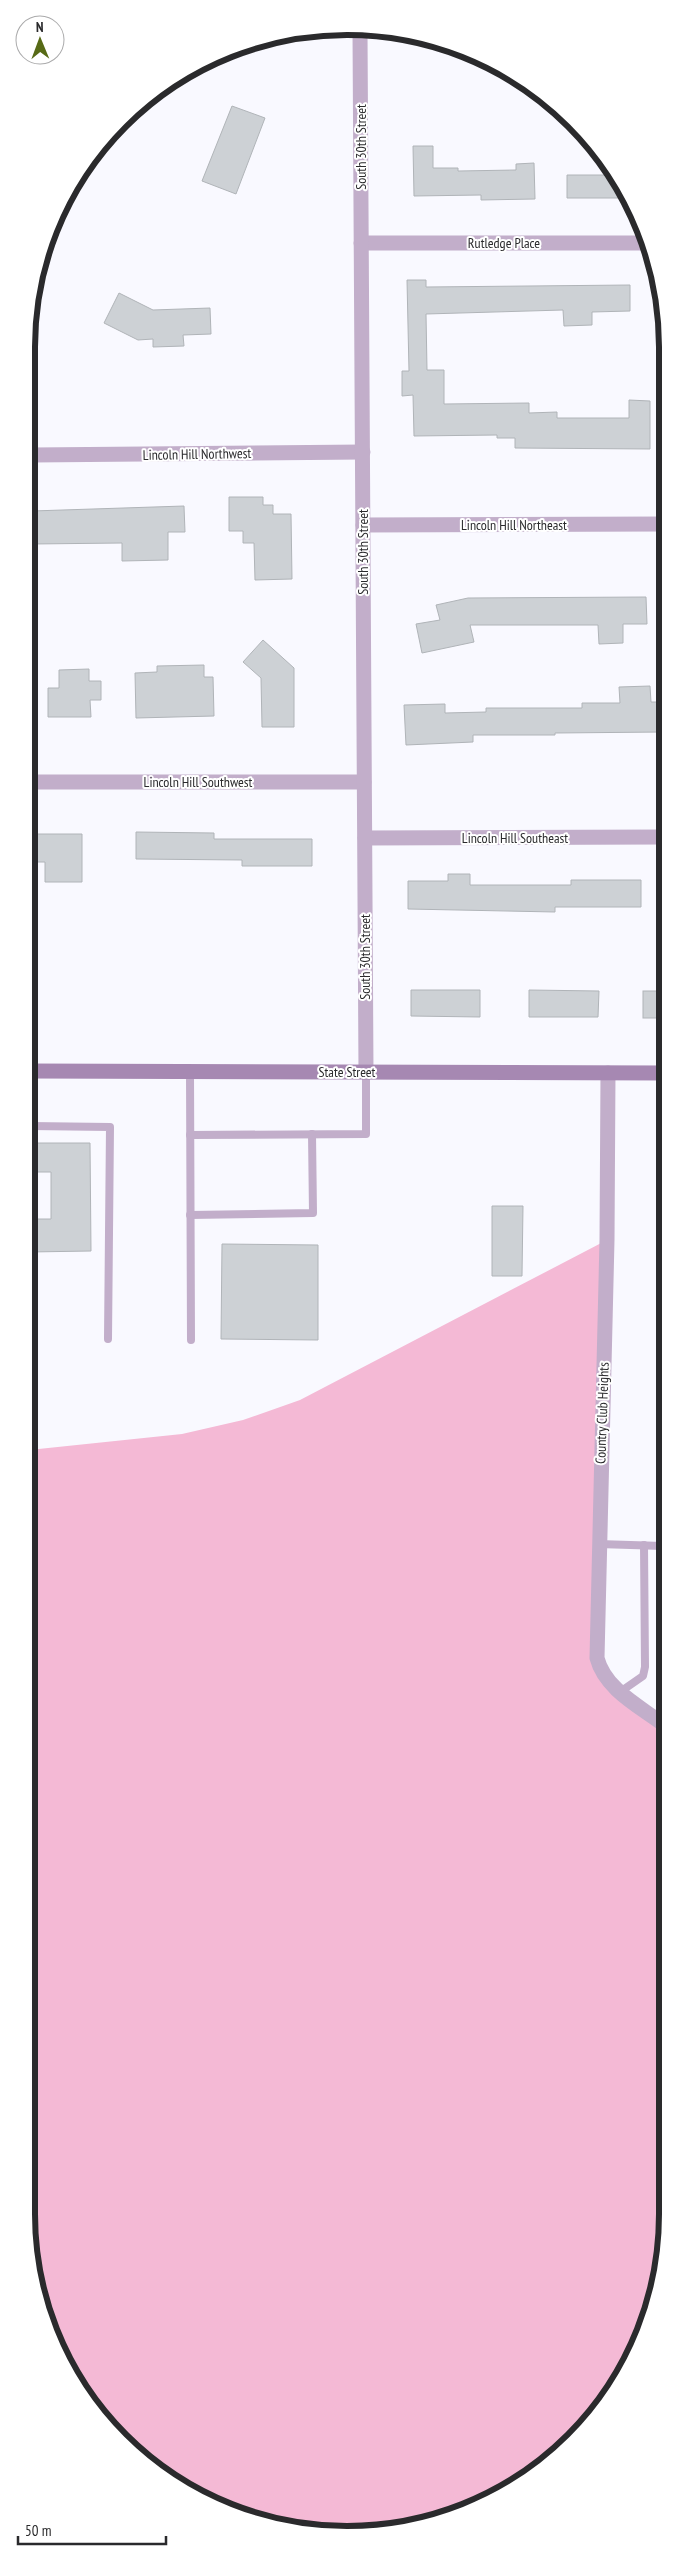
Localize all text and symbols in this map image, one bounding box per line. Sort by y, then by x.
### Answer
north arrow [15,15,65,65]
text: N [36,18,44,36]
street label: South 30th Street [352,104,370,190]
street label: Rutledge Place [468,234,540,252]
street label: Lincoln Hill Northwest [143,444,252,464]
street label: South 30th Street [354,509,372,595]
street label: Lincoln Hill Northeast [461,516,567,534]
street label: Lincoln Hill Southwest [144,773,253,791]
street label: Lincoln Hill Southeast [462,829,568,847]
street label: South 30th Street [356,914,374,1000]
street label: State Street [319,1063,376,1081]
street label: Country Club Heights [591,1362,613,1464]
scale bar [18,2514,165,2546]
text: 50 m [25,2521,51,2540]

